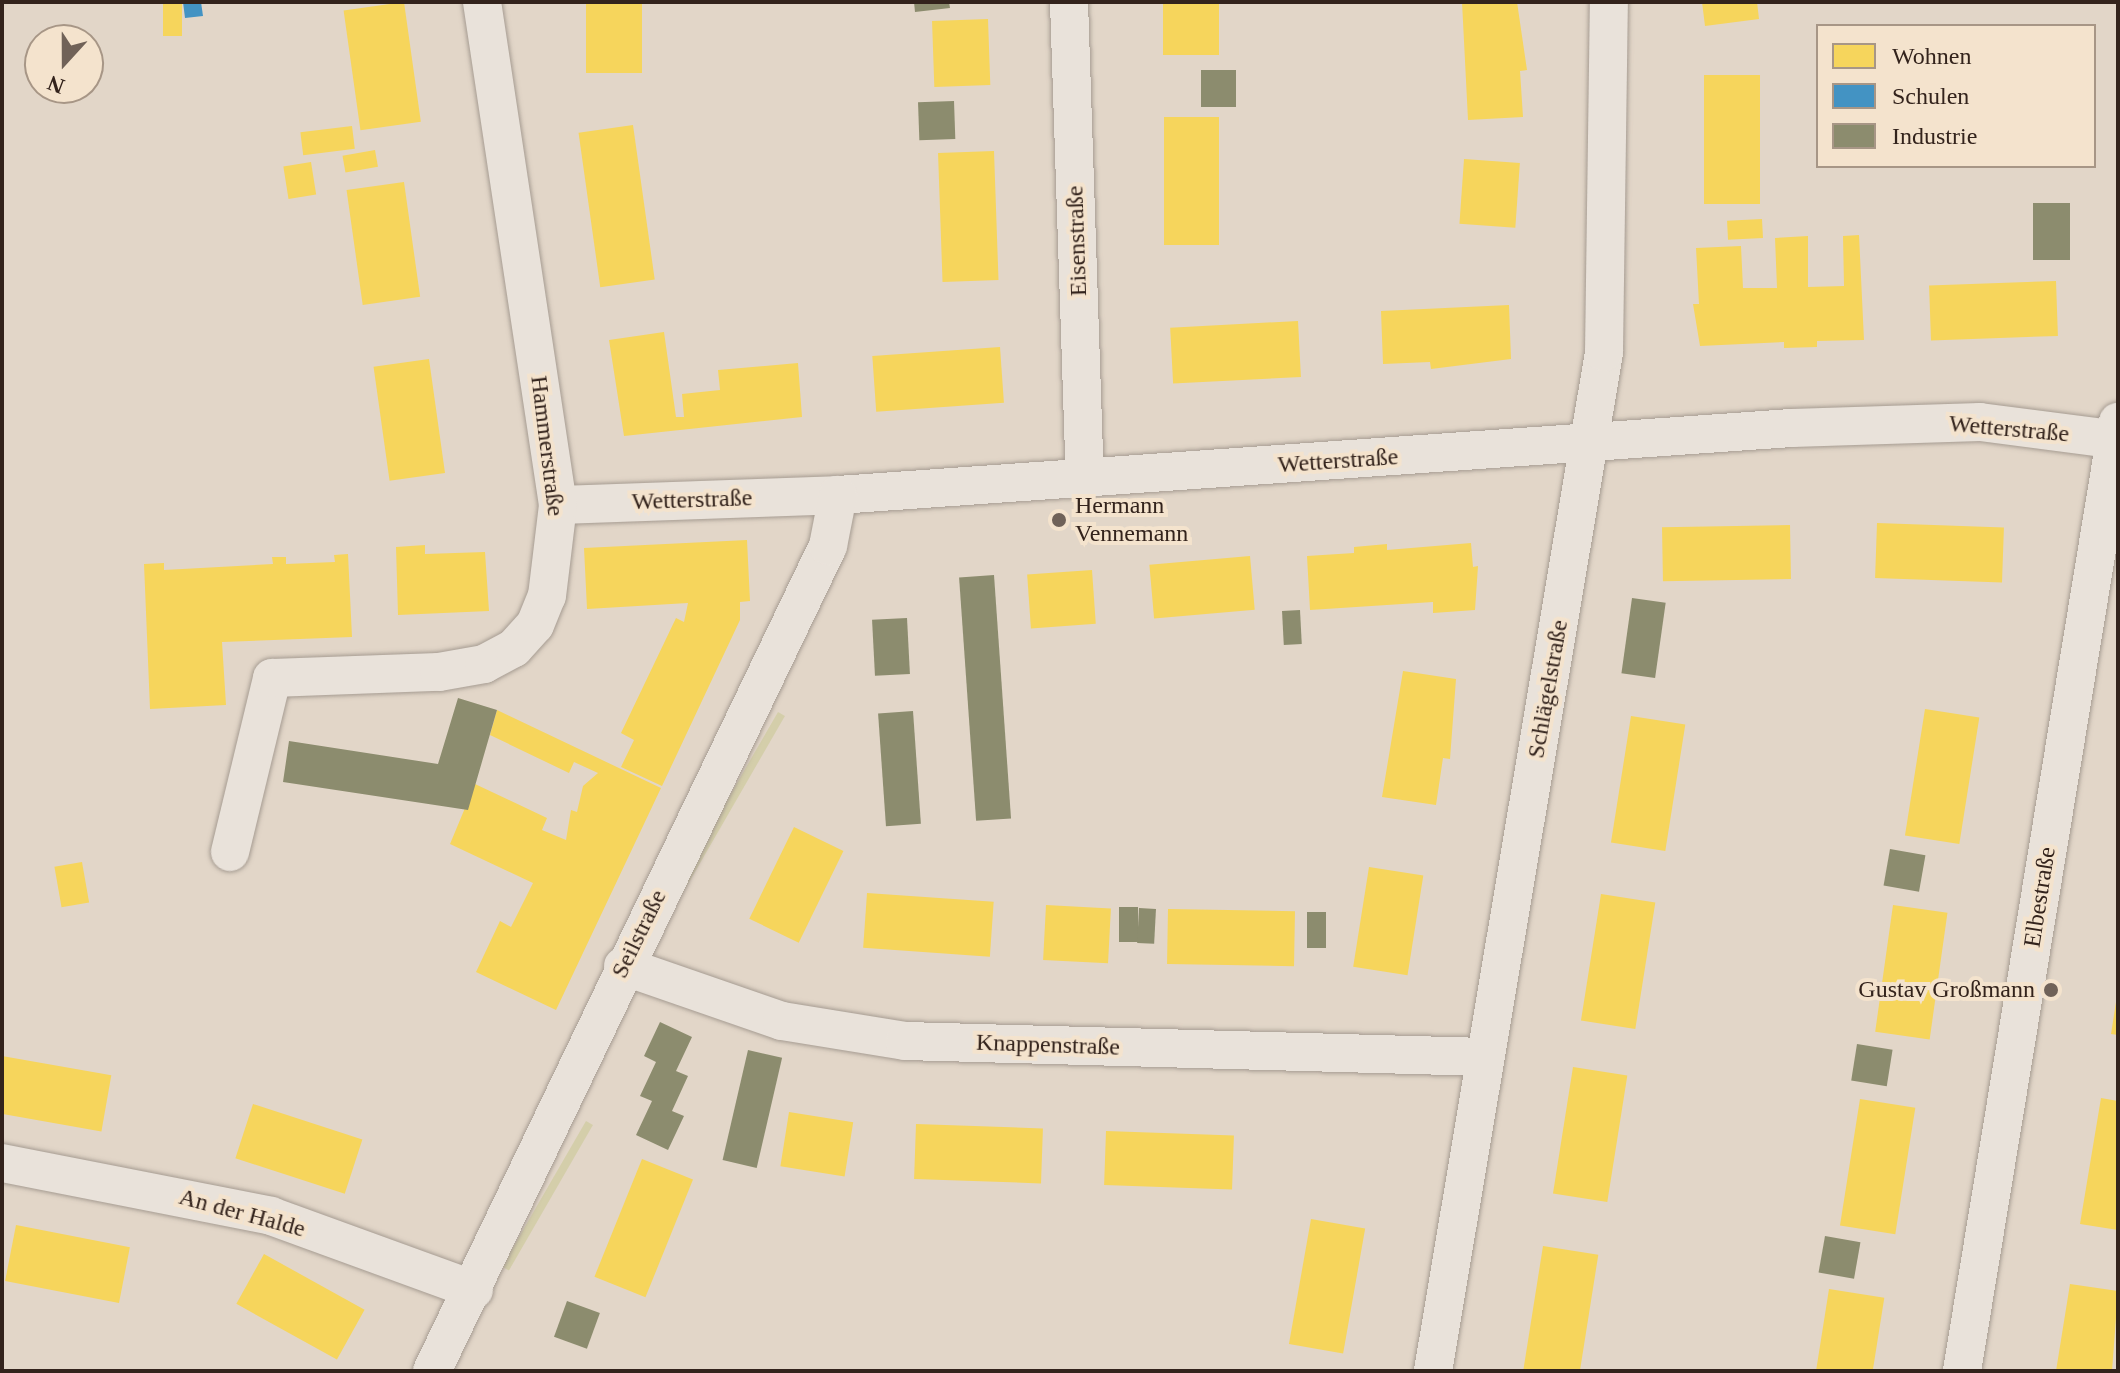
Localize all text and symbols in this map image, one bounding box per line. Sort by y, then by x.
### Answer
north arrow [24,24,104,104]
legend [1816,24,2096,168]
text: Wohnen [1892,43,1971,69]
text: N [44,70,68,100]
text: Schulen [1892,83,1969,109]
text: Industrie [1892,123,1977,149]
street label: Eisenstraße [1061,185,1093,297]
street label: Hammerstraße [524,374,570,518]
street label: Wetterstraße [1948,409,2070,449]
street label: Wetterstraße [1277,442,1399,480]
street label: Wetterstraße [631,484,753,516]
place label: Hermann Vennemann [1075,492,1188,548]
marker: Hermann Vennemann [1050,511,1068,529]
street label: Schlägelstraße [1522,618,1574,760]
street label: Elbestraße [2018,845,2062,949]
street label: Seilstraße [605,885,673,983]
place label: Gustav Großmann [1858,976,2035,1004]
marker: Gustav Großmann [2042,981,2060,999]
street label: Knappenstraße [976,1028,1120,1062]
street label: An der Halde [176,1182,308,1244]

